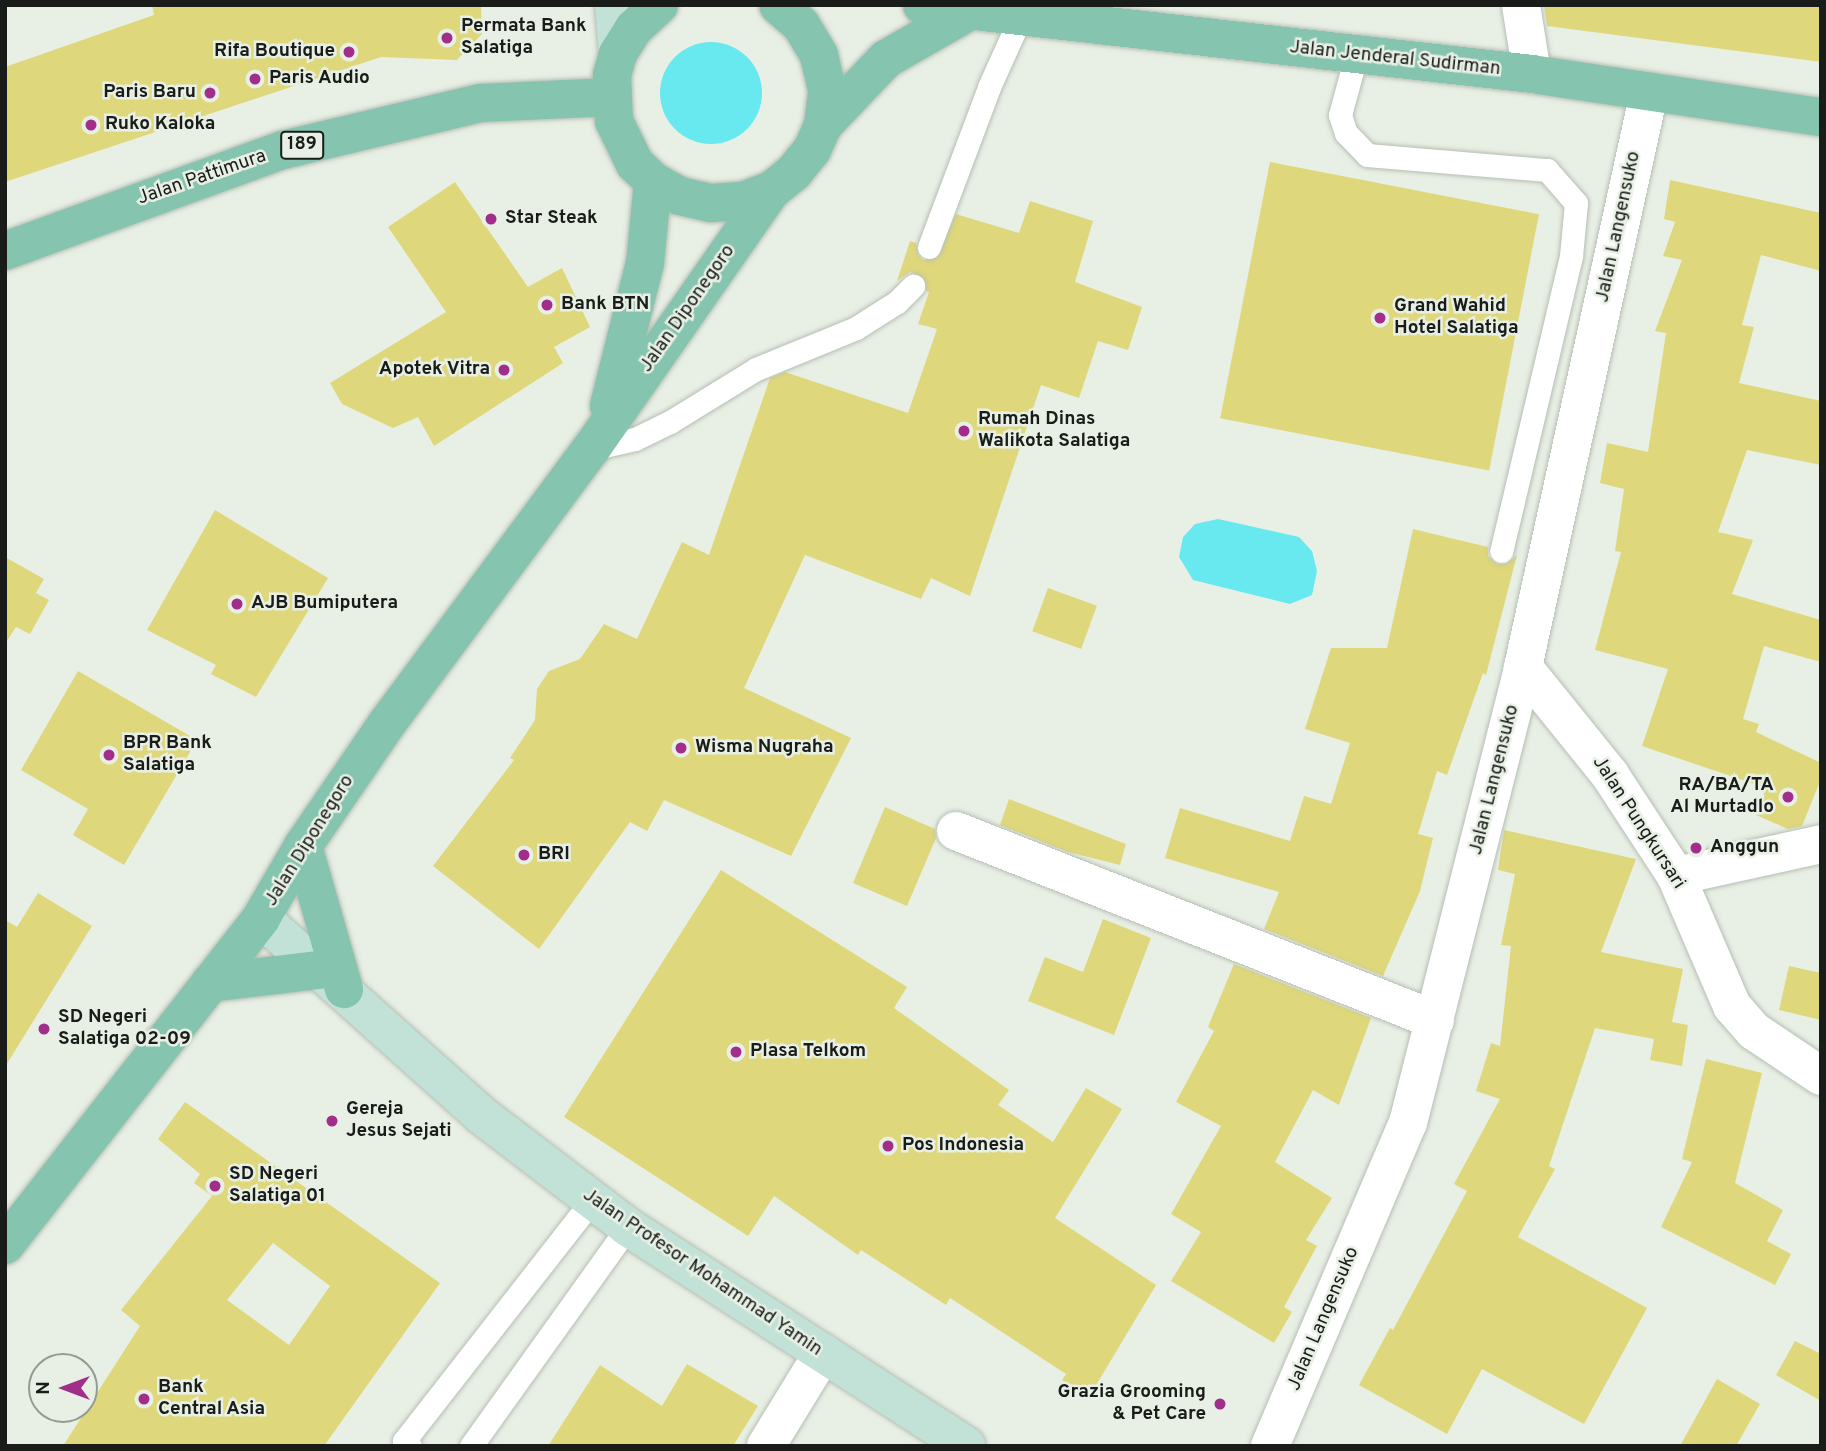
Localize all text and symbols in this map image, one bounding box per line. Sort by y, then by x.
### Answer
place label: Permata Bank Salatiga [461,16,587,60]
marker: Permata Bank Salatiga [439,30,455,46]
street label: Jalan Jenderal Sudirman [1288,37,1502,81]
place label: Rifa Boutique [214,41,335,63]
marker: Rifa Boutique [341,44,357,60]
place label: Paris Audio [269,68,371,90]
marker: Paris Audio [247,71,263,87]
place label: Paris Baru [103,82,196,104]
marker: Paris Baru [202,85,218,101]
place label: Ruko Kaloka [105,114,215,136]
marker: Ruko Kaloka [83,117,99,133]
road number: 189 [279,130,325,160]
street label: Jalan Pattimura [135,145,269,211]
street label: Jalan Langensuko [1592,149,1646,305]
place label: Star Steak [505,208,598,230]
marker: Star Steak [483,211,499,227]
street label: Jalan Diponegoro [636,241,740,377]
place label: Bank BTN [561,294,649,316]
place label: Grand Wahid Hotel Salatiga [1394,296,1519,340]
marker: Bank BTN [539,297,555,313]
marker: Grand Wahid Hotel Salatiga [1372,310,1388,326]
place label: Apotek Vitra [378,359,490,381]
marker: Apotek Vitra [496,362,512,378]
place label: Rumah Dinas Walikota Salatiga [978,409,1130,453]
marker: Rumah Dinas Walikota Salatiga [956,423,972,439]
place label: AJB Bumiputera [251,593,398,615]
marker: AJB Bumiputera [229,596,245,612]
street label: Jalan Langensuko [1465,703,1525,857]
place label: BPR Bank Salatiga [123,733,212,777]
place label: Wisma Nugraha [695,737,834,759]
marker: Wisma Nugraha [673,740,689,756]
marker: BPR Bank Salatiga [101,747,117,763]
street label: Jalan Pungkursari [1587,752,1689,894]
street label: Jalan Diponegoro [261,771,359,911]
place label: RA/BA/TA Al Murtadlo [1670,775,1774,819]
marker: RA/BA/TA Al Murtadlo [1780,789,1796,805]
place label: Anggun [1710,837,1779,859]
marker: Anggun [1688,840,1704,856]
place label: BRI [538,844,570,866]
marker: BRI [516,847,532,863]
place label: SD Negeri Salatiga 02-09 [58,1007,191,1051]
marker: SD Negeri Salatiga 02-09 [36,1021,52,1037]
place label: Plasa Telkom [750,1041,866,1063]
marker: Plasa Telkom [728,1044,744,1060]
place label: Gereja Jesus Sejati [346,1099,452,1143]
marker: Gereja Jesus Sejati [324,1113,340,1129]
place label: Pos Indonesia [902,1135,1024,1157]
marker: Pos Indonesia [880,1138,896,1154]
place label: SD Negeri Salatiga 01 [229,1164,326,1208]
marker: SD Negeri Salatiga 01 [207,1178,223,1194]
street label: Jalan Profesor Mohammad Yamin [578,1184,826,1362]
street label: Jalan Langensuko [1283,1244,1365,1394]
north arrow [28,1353,98,1423]
place label: Bank Central Asia [158,1377,266,1421]
text: N [32,1381,56,1395]
place label: Grazia Grooming & Pet Care [1058,1382,1206,1426]
marker: Bank Central Asia [136,1391,152,1407]
marker: Grazia Grooming & Pet Care [1212,1396,1228,1412]

